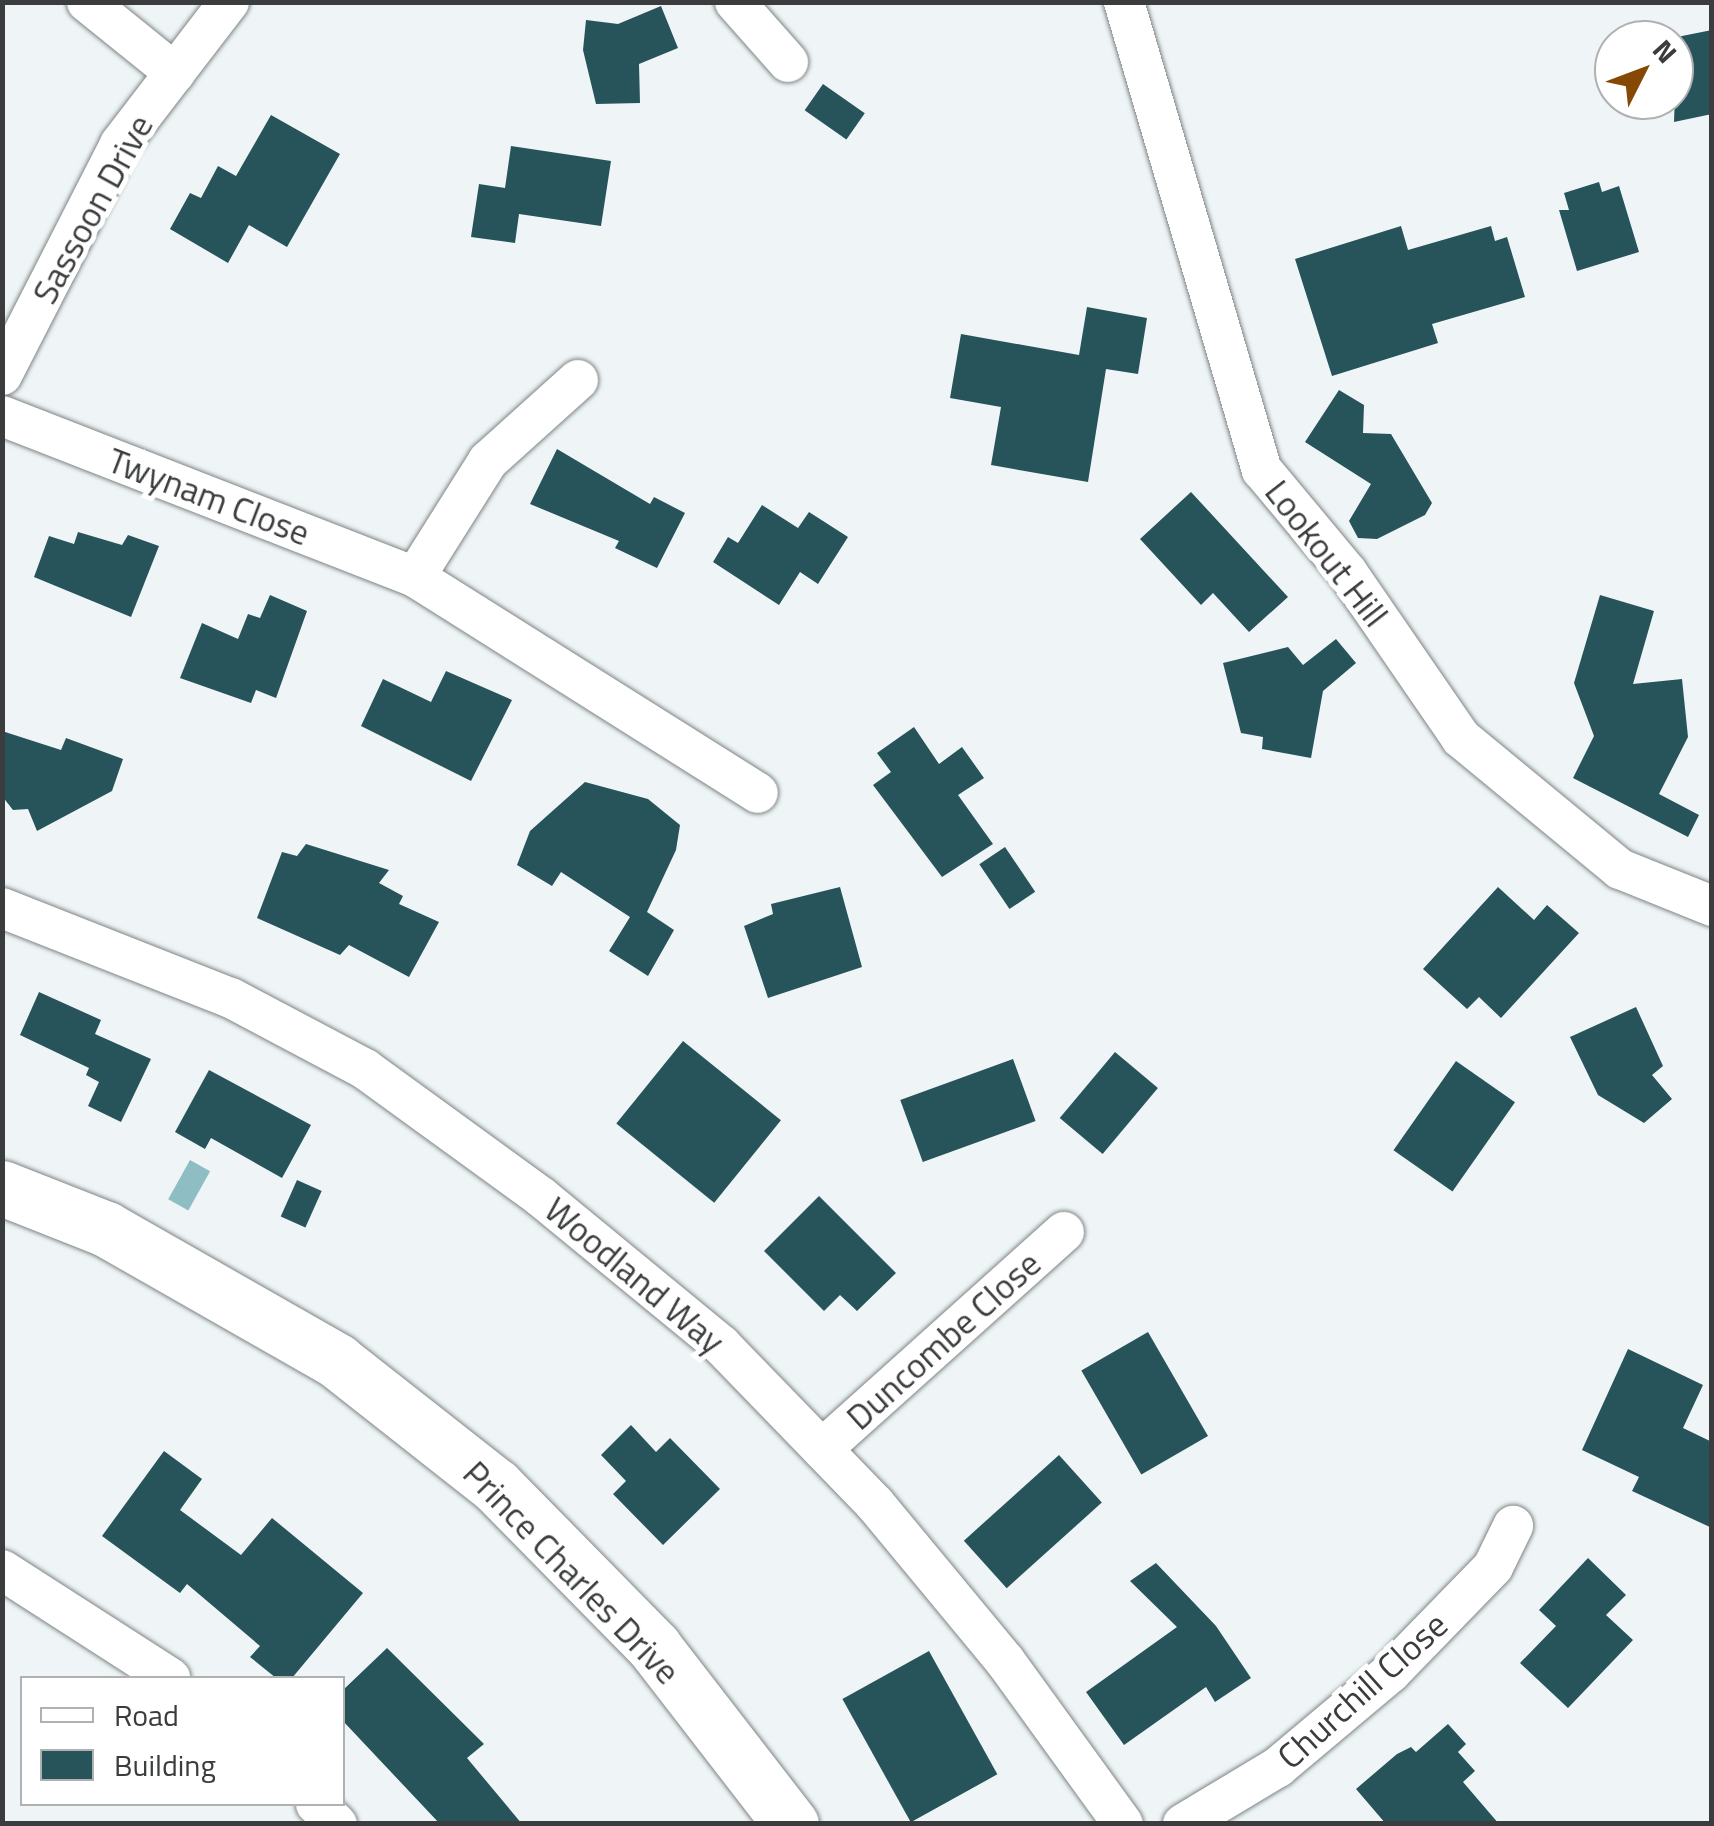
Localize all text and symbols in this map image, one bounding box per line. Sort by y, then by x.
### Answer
north arrow [1594,20,1694,120]
text: N [1643,29,1688,73]
street label: Sassoon Drive [23,107,161,311]
street label: Twynam Close [102,438,316,554]
street label: Lookout Hill [1257,471,1397,635]
street label: Woodland Way [537,1188,733,1362]
street label: Duncombe Close [838,1242,1048,1438]
street label: Prince Charles Drive [455,1452,689,1692]
street label: Churchill Close [1269,1603,1455,1777]
legend [20,1676,345,1806]
text: Road [114,1692,179,1738]
text: Building [114,1742,216,1788]

